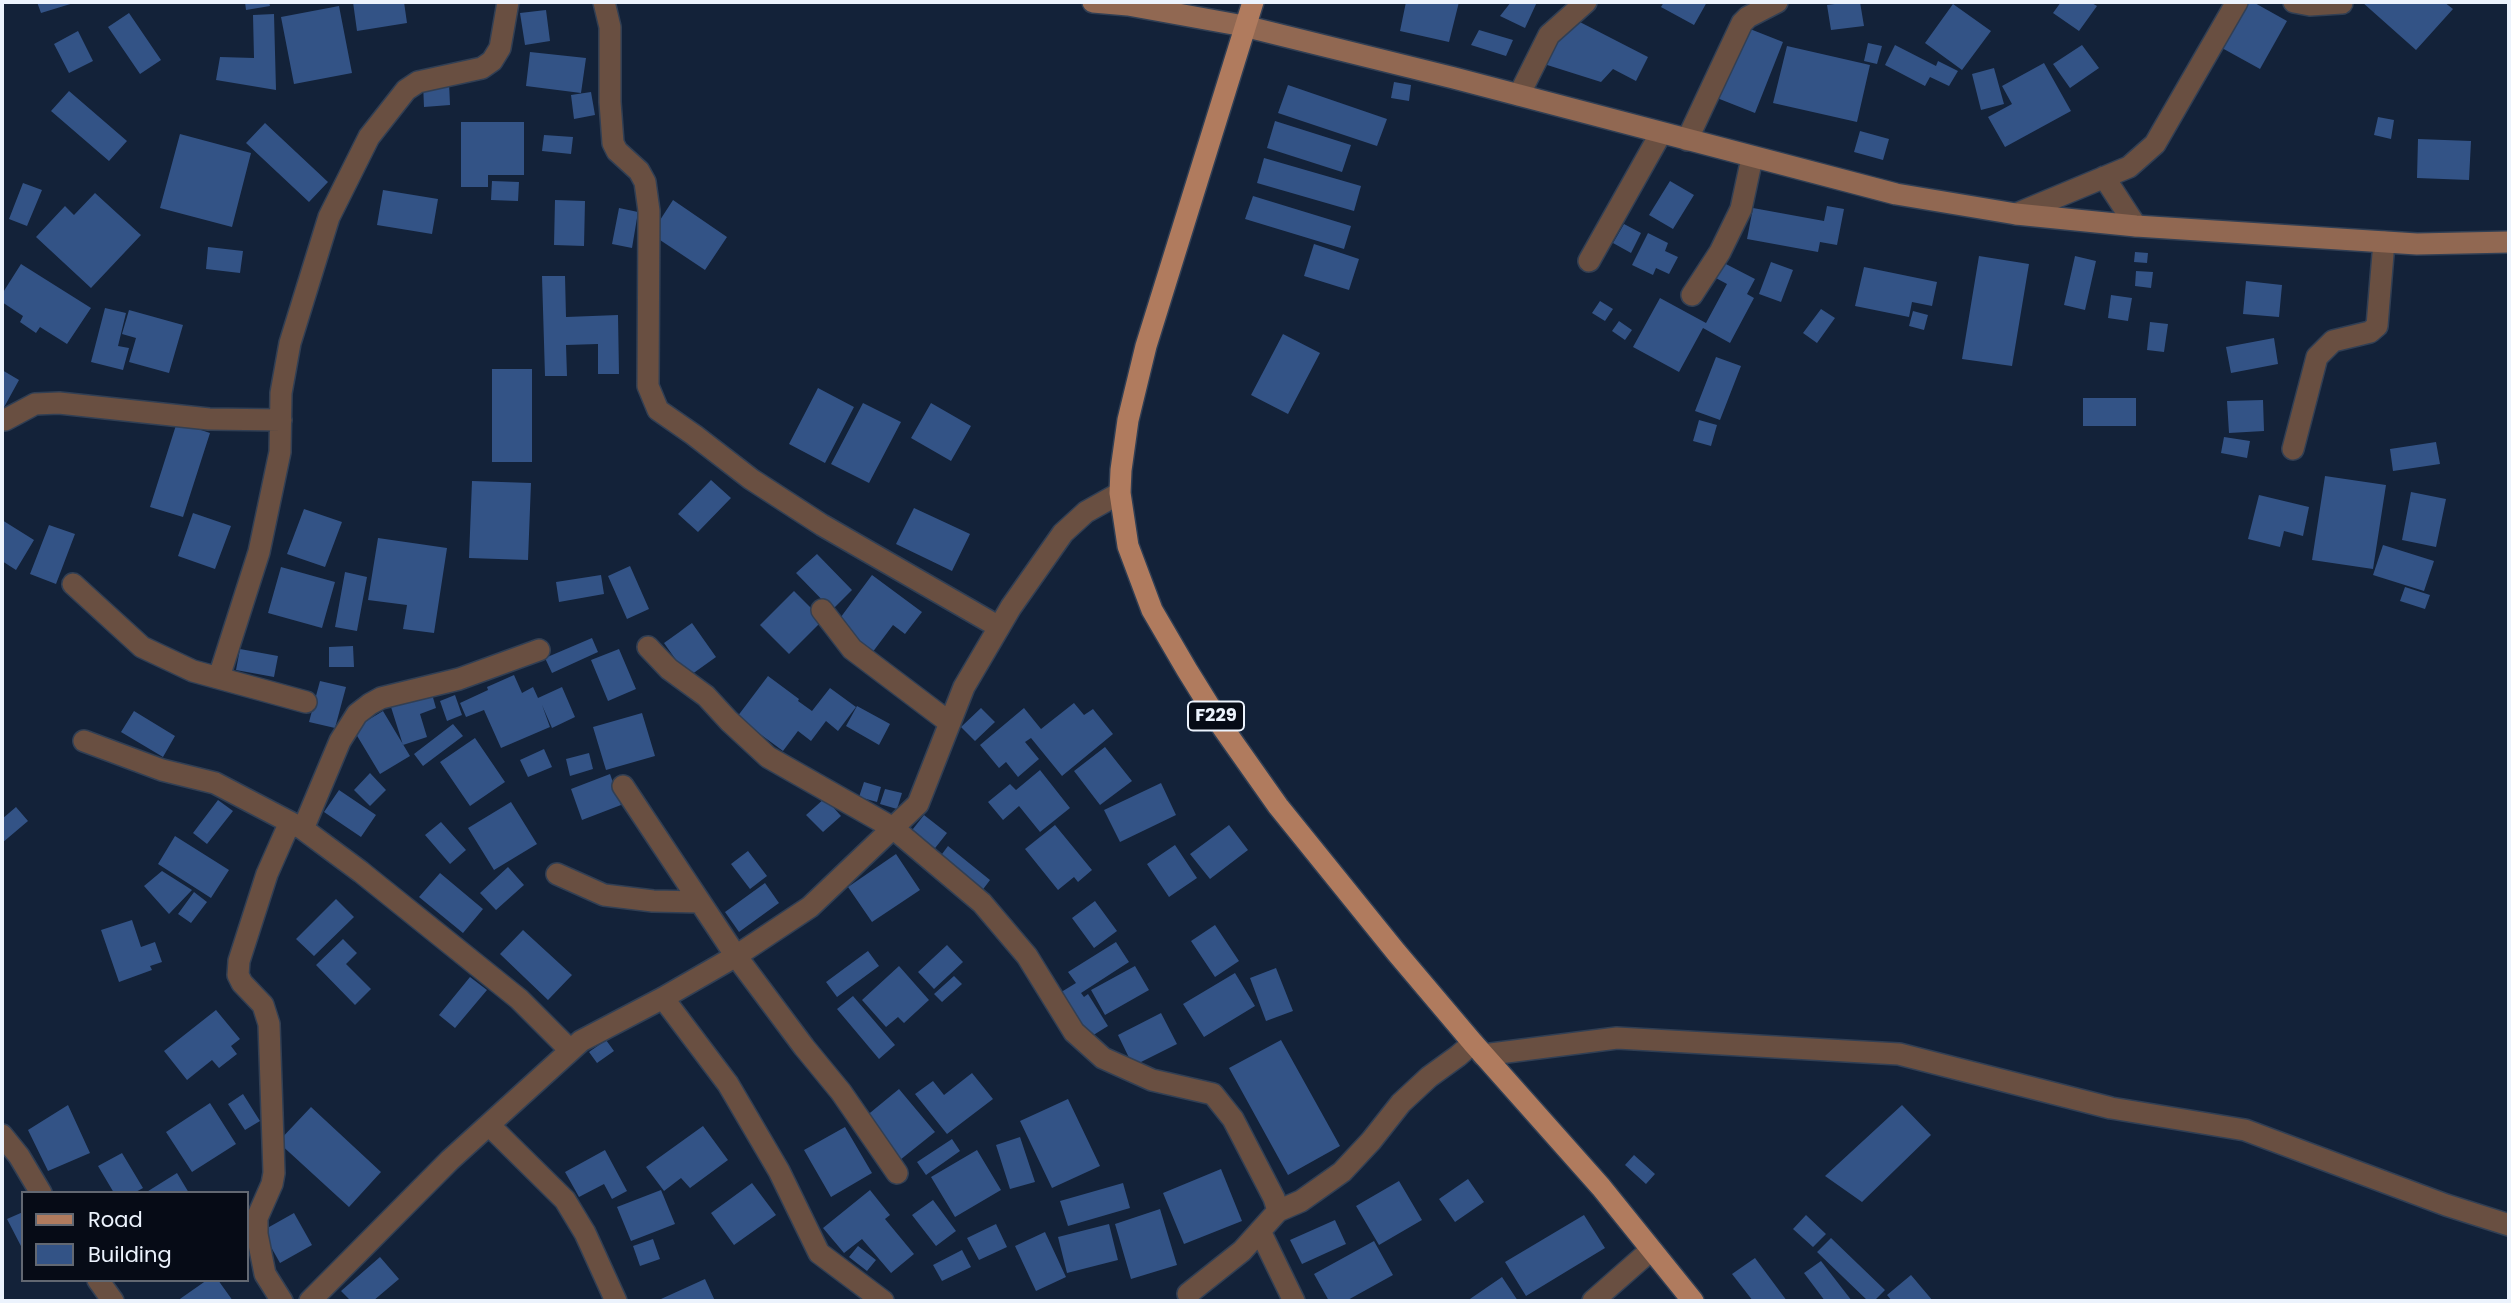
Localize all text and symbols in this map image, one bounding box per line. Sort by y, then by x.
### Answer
road number: F229 [1188,702,1244,730]
legend [21,1191,248,1282]
text: Road [88,1205,143,1234]
text: Building [88,1240,172,1269]

